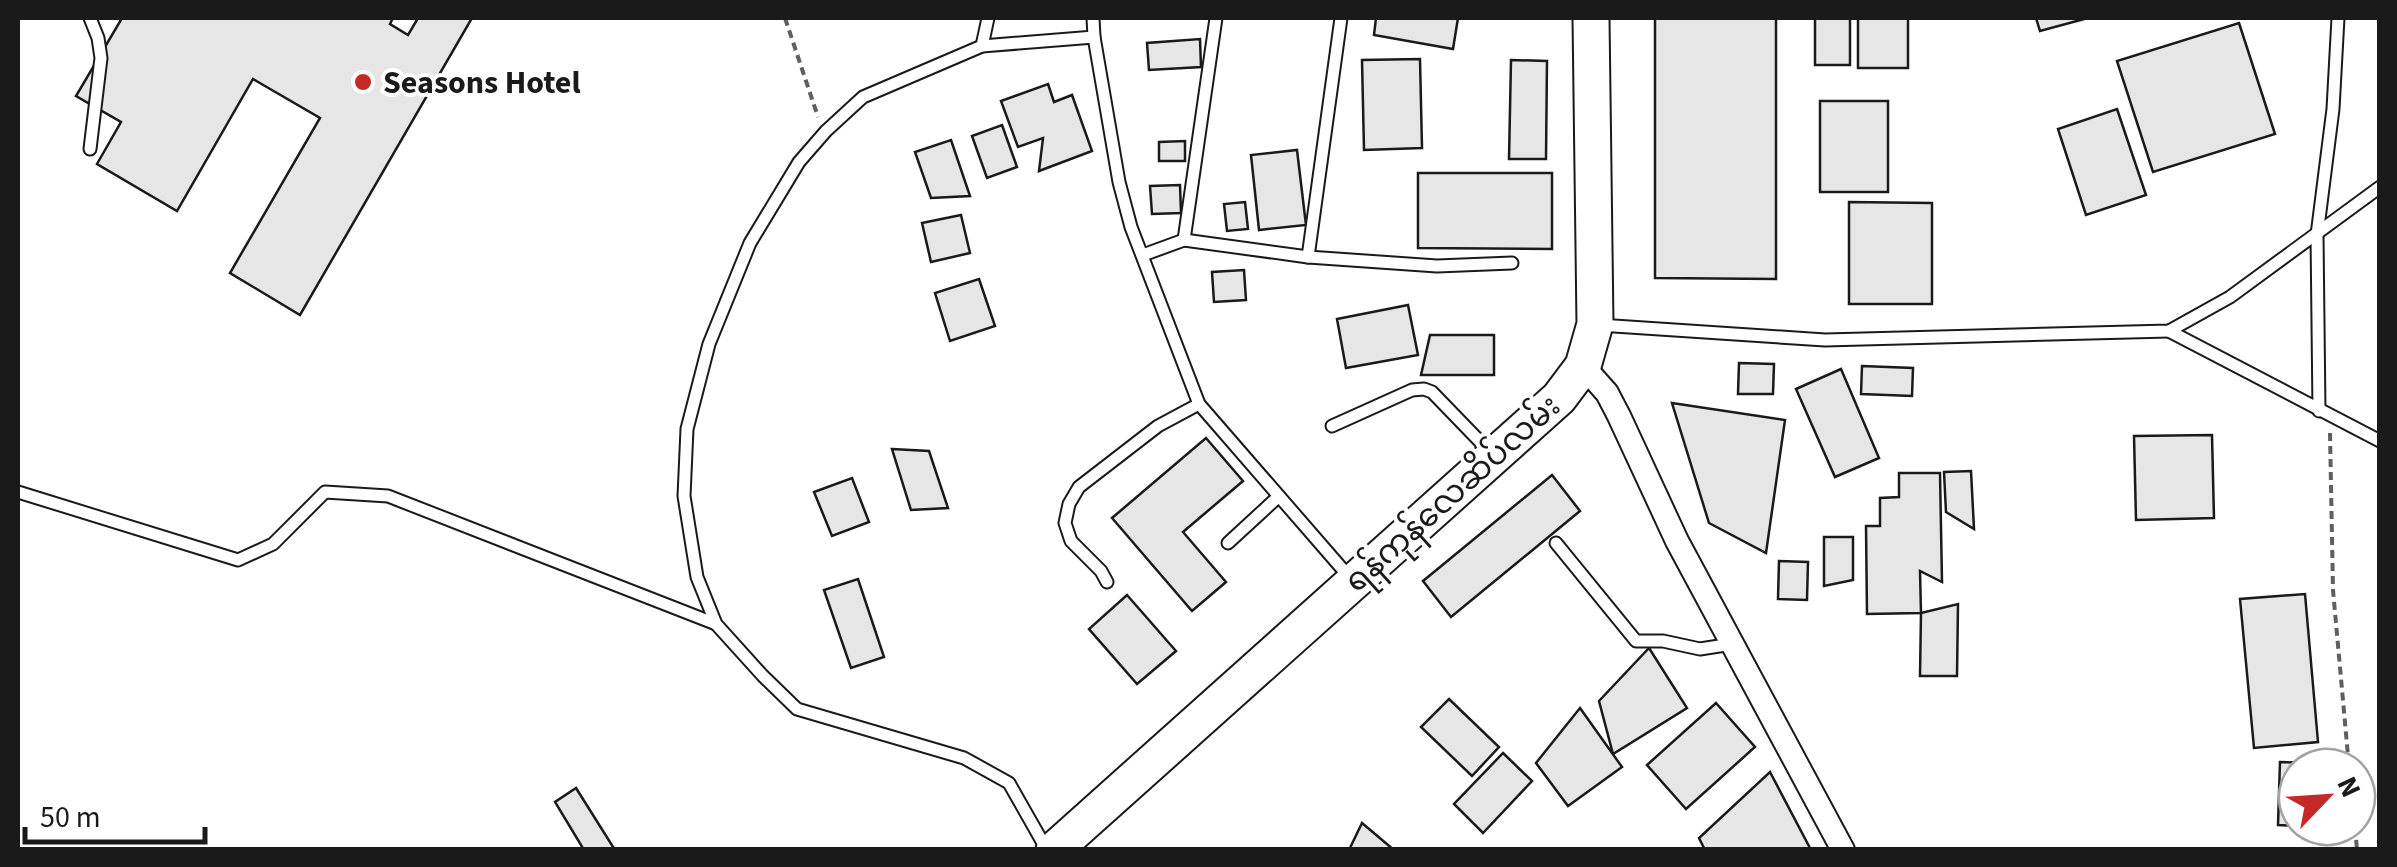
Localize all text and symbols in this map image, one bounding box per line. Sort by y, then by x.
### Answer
place label: Seasons Hotel [383,60,581,106]
marker: Seasons Hotel [352,71,374,93]
street label: ရန်ကုန်လေဆိပ်လမ်း [1334,383,1572,605]
north arrow [2277,747,2377,847]
text: N [2327,770,2371,804]
scale bar [25,782,205,844]
text: 50 m [40,796,101,839]

